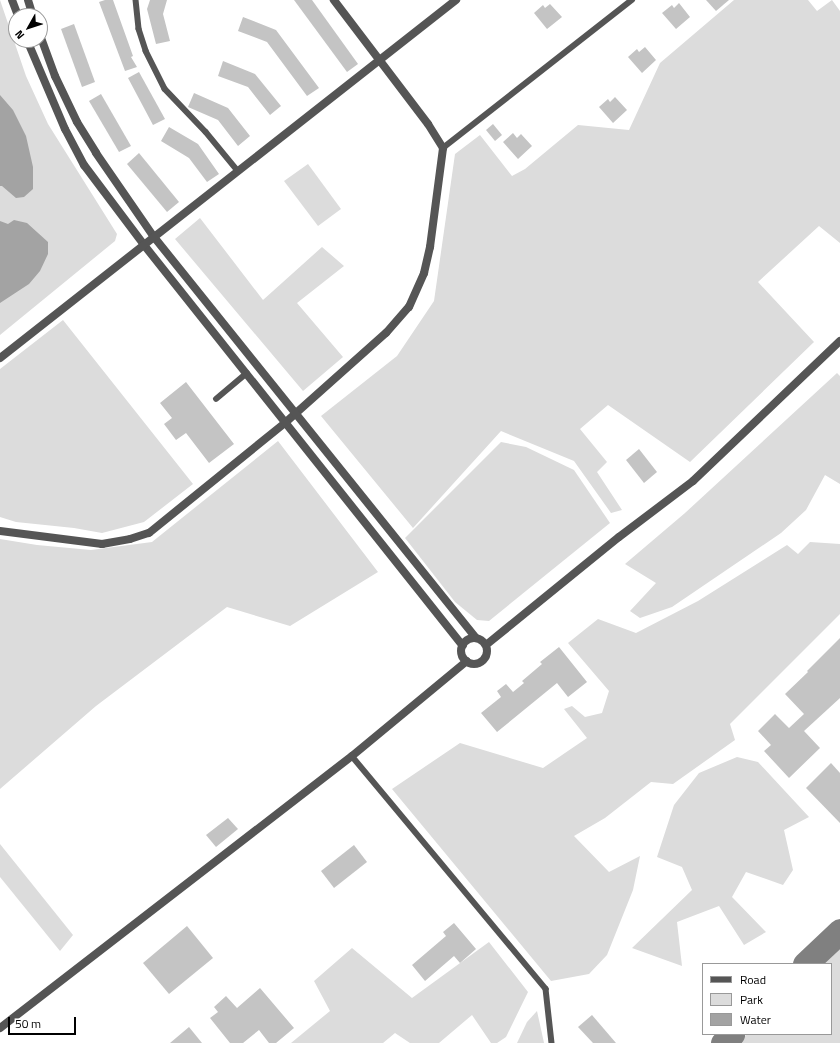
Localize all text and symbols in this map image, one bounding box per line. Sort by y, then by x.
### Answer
north arrow [8,8,48,48]
text: N [11,27,28,43]
legend [702,963,832,1035]
text: Road [740,970,766,989]
text: Park [740,990,763,1009]
scale bar [10,1009,78,1035]
text: Water [740,1010,771,1029]
text: 50 m [15,1014,41,1033]

